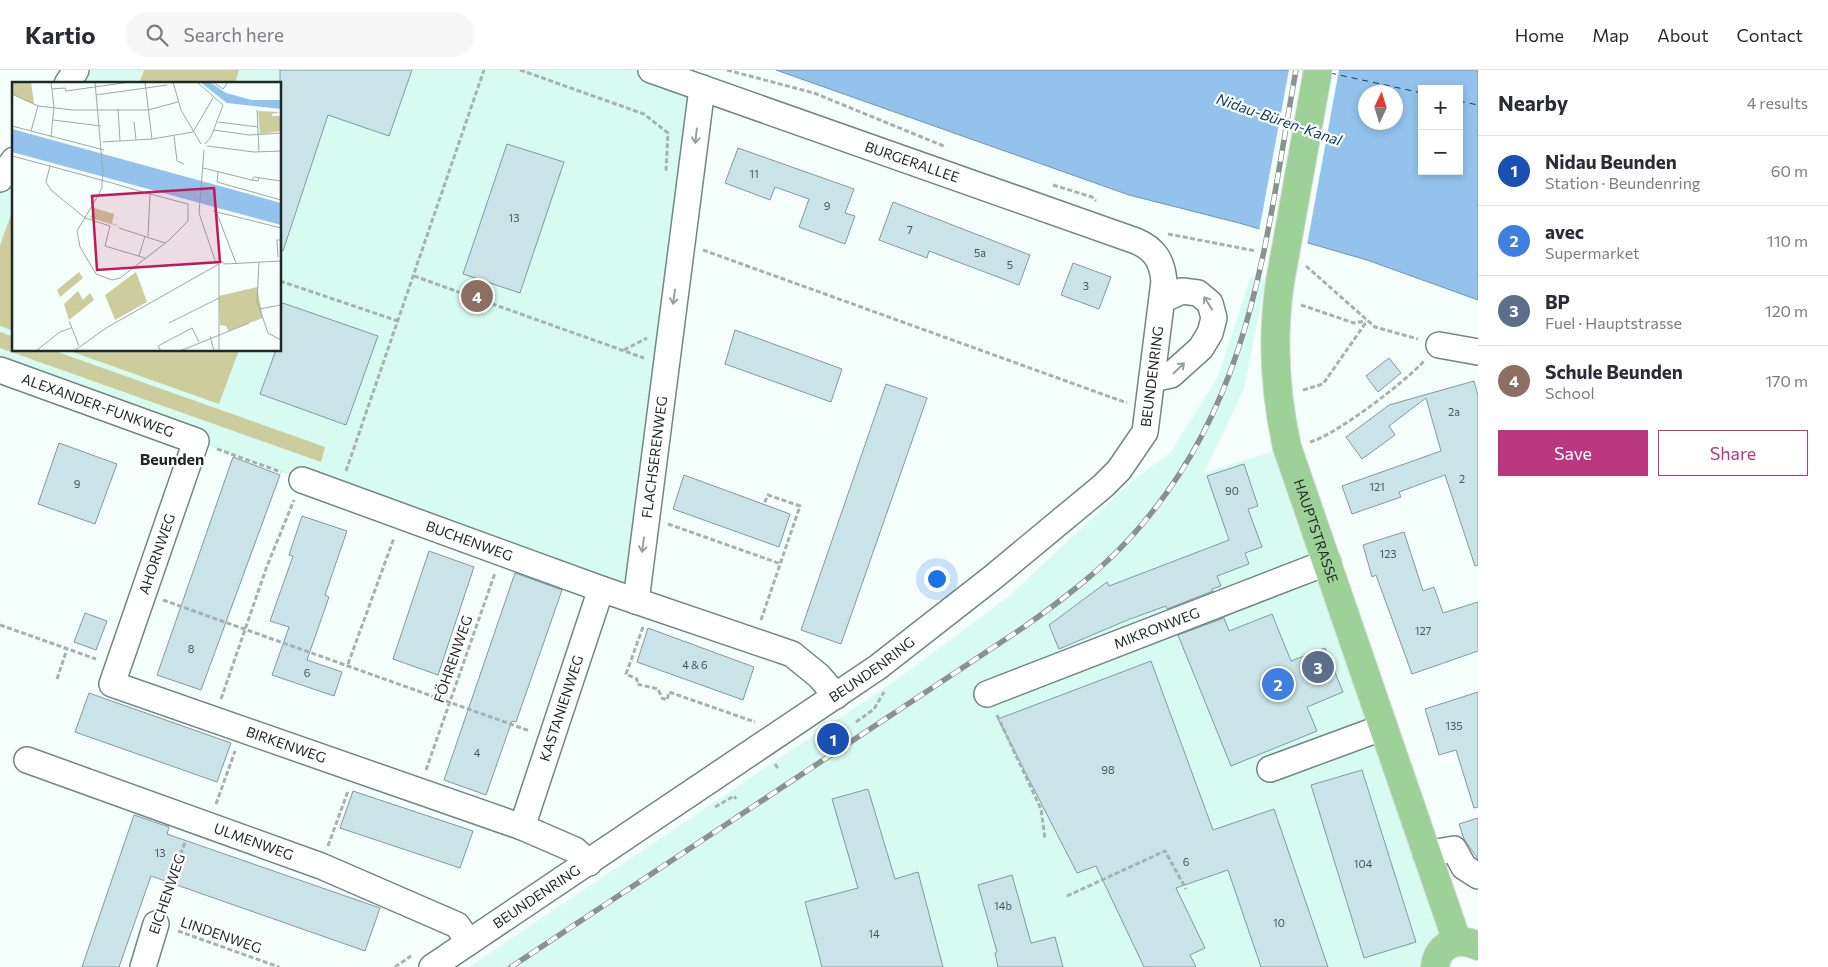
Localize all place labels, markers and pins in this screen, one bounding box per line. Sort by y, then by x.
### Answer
pin: 4 [461,277,493,315]
pin: 3 [1302,648,1334,686]
pin: 2 [1262,665,1294,703]
pin: 1 [817,720,849,758]

